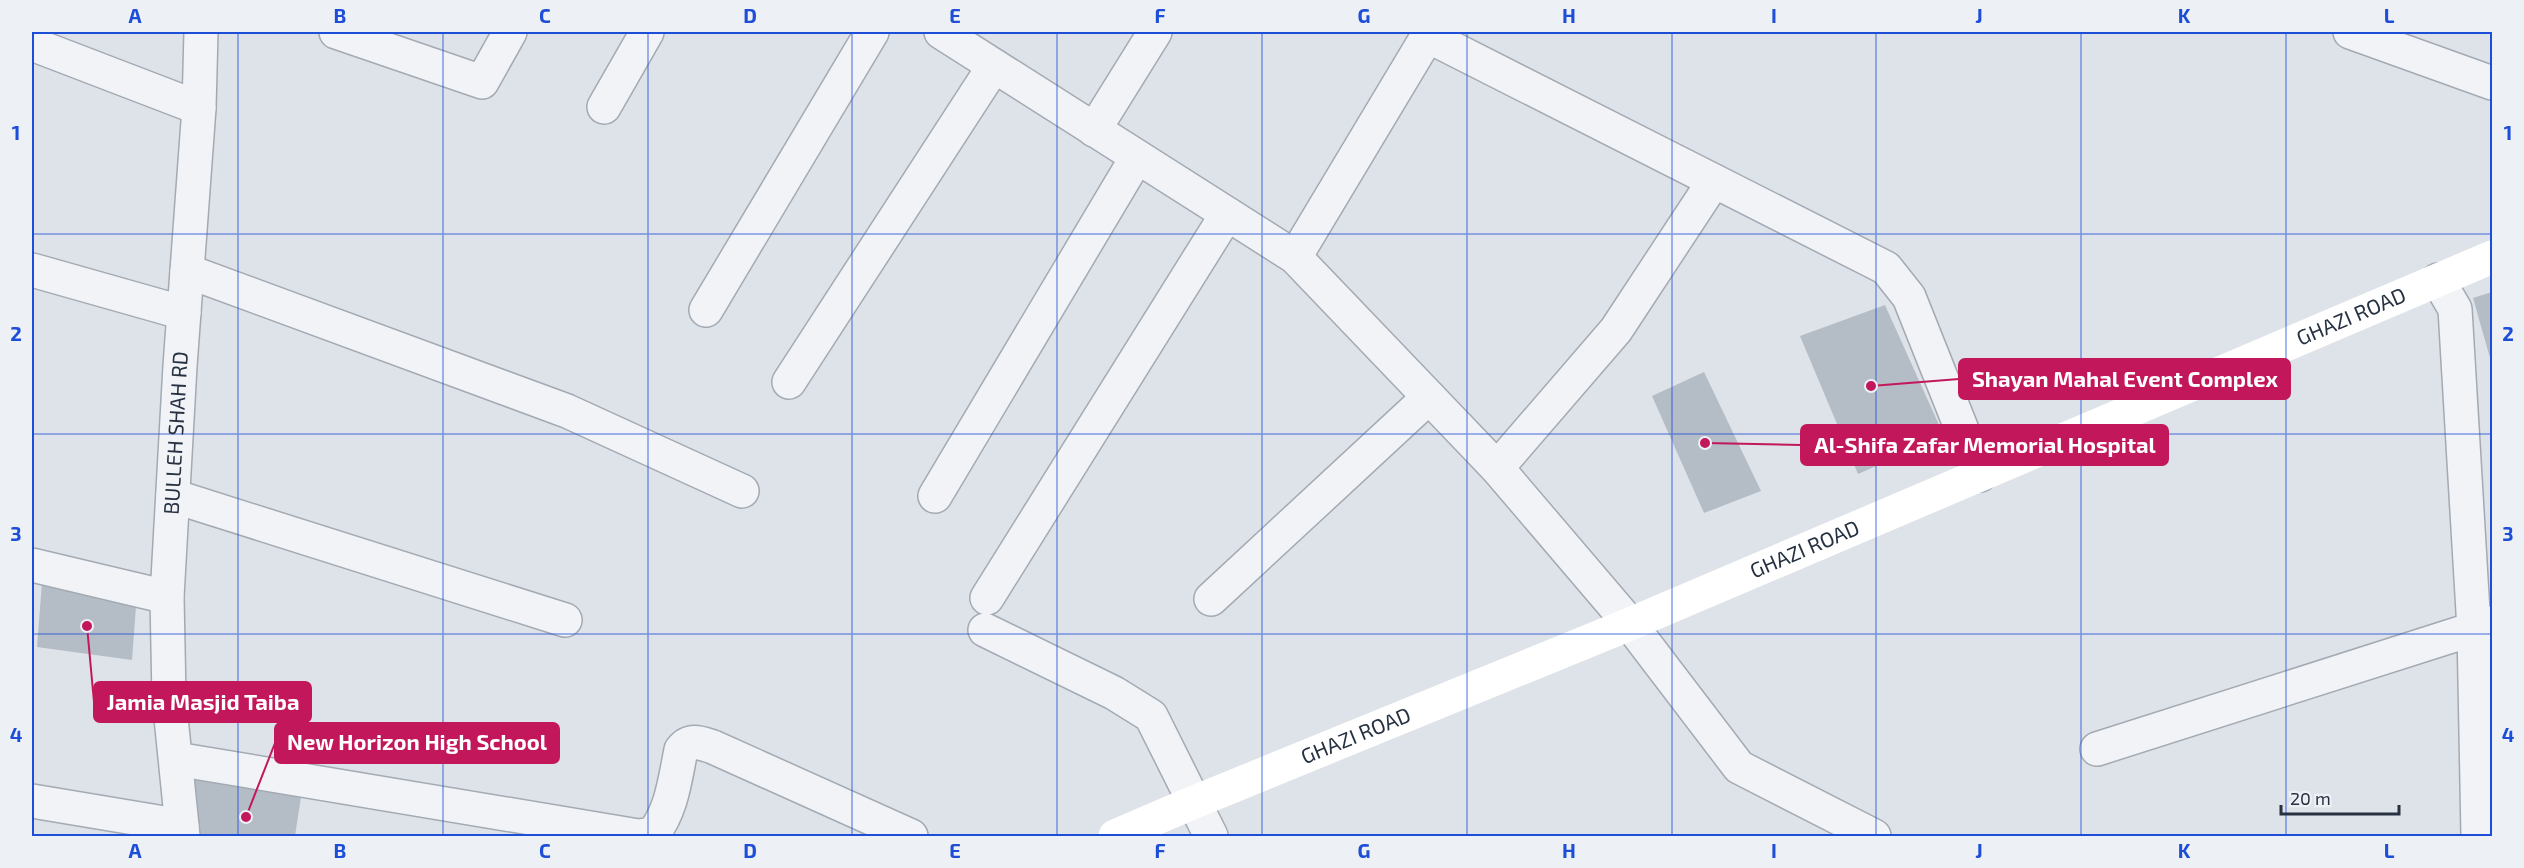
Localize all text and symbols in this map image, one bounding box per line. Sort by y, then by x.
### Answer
text: A [128,3,142,27]
text: B [334,3,346,27]
text: C [539,3,551,27]
text: D [743,3,757,27]
text: E [949,3,961,27]
text: F [1154,3,1166,27]
text: G [1358,3,1370,27]
text: H [1562,3,1576,27]
text: I [1771,3,1777,27]
text: J [1975,3,1983,27]
text: K [2178,3,2191,27]
text: L [2384,3,2395,27]
text: 1 [12,120,20,144]
text: 1 [2504,120,2512,144]
street label: GHAZI ROAD [2292,281,2409,350]
text: 2 [10,321,22,345]
text: 2 [2502,321,2514,345]
street label: BULLEH SHAH RD [158,350,192,515]
callout: Shayan Mahal Event Complex [1959,359,2290,399]
text: Shayan Mahal Event Complex [1972,365,2279,392]
callout: Al-Shifa Zafar Memorial Hospital [1801,425,2168,465]
text: Al-Shifa Zafar Memorial Hospital [1814,431,2156,457]
street label: GHAZI ROAD [1746,514,1863,582]
text: 3 [10,521,22,545]
text: 3 [2502,521,2514,545]
callout: Jamia Masjid Taiba [94,682,311,722]
text: Jamia Masjid Taiba [107,688,299,714]
street label: GHAZI ROAD [1297,701,1414,768]
text: 4 [10,722,23,746]
text: 4 [2502,722,2515,746]
callout: New Horizon High School [275,723,559,763]
text: New Horizon High School [287,728,548,754]
scale bar [2281,778,2400,816]
text: 20 m [2290,787,2331,809]
text: A [128,838,142,862]
text: B [334,838,346,862]
text: C [539,838,551,862]
text: D [743,838,757,862]
text: E [949,838,961,862]
text: F [1154,838,1166,862]
text: G [1358,838,1370,862]
text: H [1562,838,1576,862]
text: I [1771,838,1777,862]
text: J [1975,838,1983,862]
text: K [2178,838,2191,862]
text: L [2384,838,2395,862]

